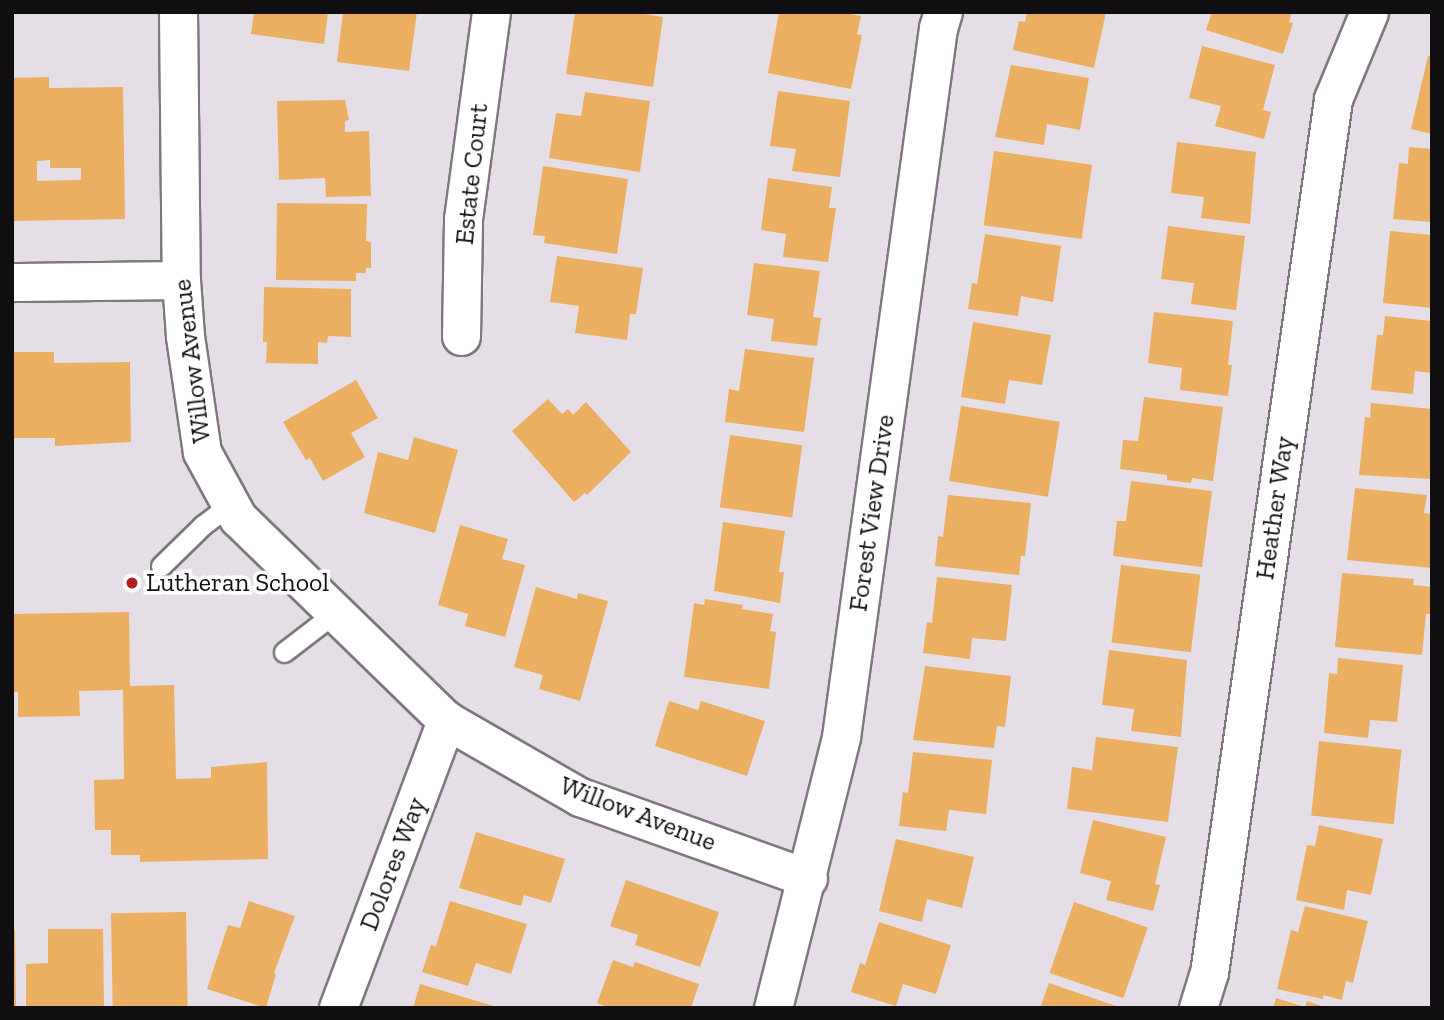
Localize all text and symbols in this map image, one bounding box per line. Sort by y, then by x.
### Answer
street label: Estate Court [449,102,495,246]
street label: Willow Avenue [166,277,218,445]
street label: Forest View Drive [843,412,901,614]
street label: Heather Way [1249,434,1301,582]
place label: Lutheran School [146,567,329,599]
marker: Lutheran School [124,575,140,591]
street label: Willow Avenue [555,770,721,858]
street label: Dolores Way [353,793,433,935]

